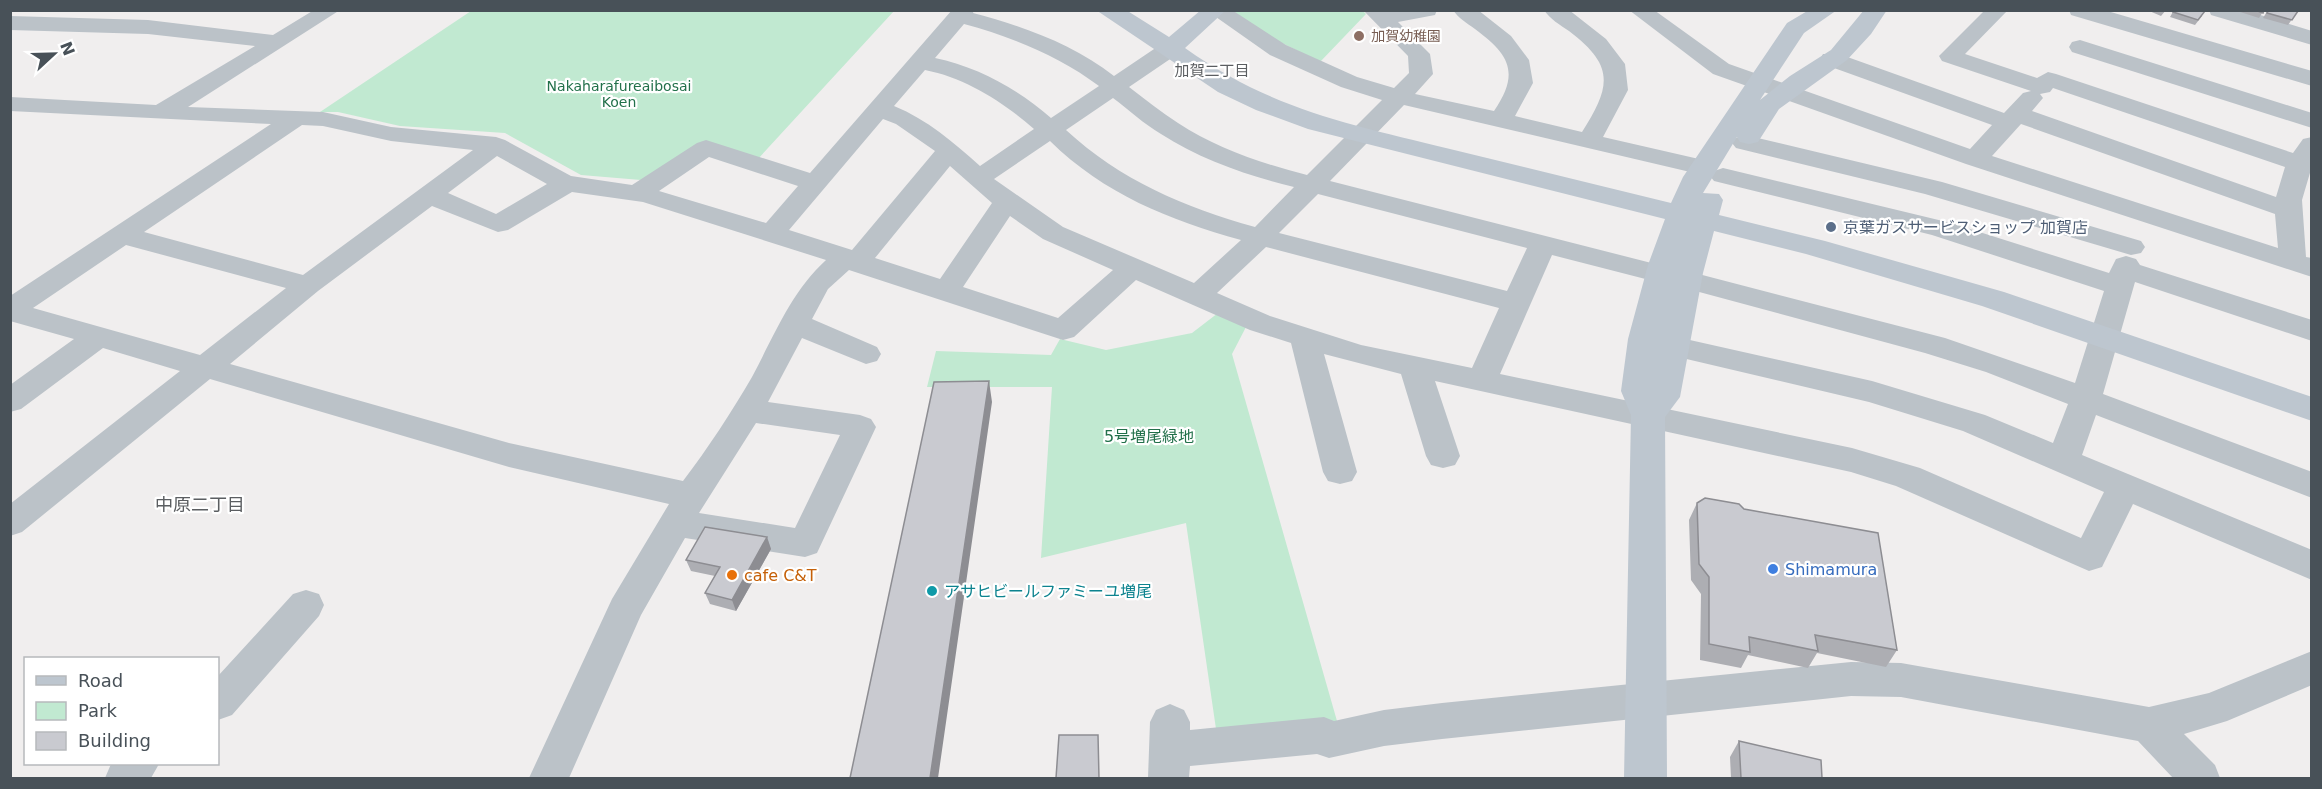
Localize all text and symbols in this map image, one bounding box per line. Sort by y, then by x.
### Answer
north arrow [24,24,84,84]
place label: 加賀幼稚園 [1371,28,1441,44]
marker: 加賀幼稚園 [1352,29,1366,43]
text: N [56,39,79,58]
district label: 加賀二丁目 [1174,62,1250,80]
park label: Nakaharafureaibosai Koen [547,78,691,110]
place label: 京葉ガスサービスショップ 加賀店 [1843,218,2088,237]
marker: 京葉ガスサービスショップ 加賀店 [1824,220,1838,234]
park label: 5号増尾緑地 [1104,427,1194,446]
district label: 中原二丁目 [155,494,245,515]
place label: Shimamura [1785,560,1877,579]
marker: Shimamura [1766,562,1780,576]
place label: cafe C&T [744,566,817,585]
marker: cafe C&T [725,568,739,582]
place label: アサヒビールファミーユ増尾 [944,582,1152,601]
marker: アサヒビールファミーユ増尾 [925,584,939,598]
legend [24,657,219,765]
text: Road [78,670,123,691]
text: Park [78,700,117,721]
text: Building [78,730,151,751]

